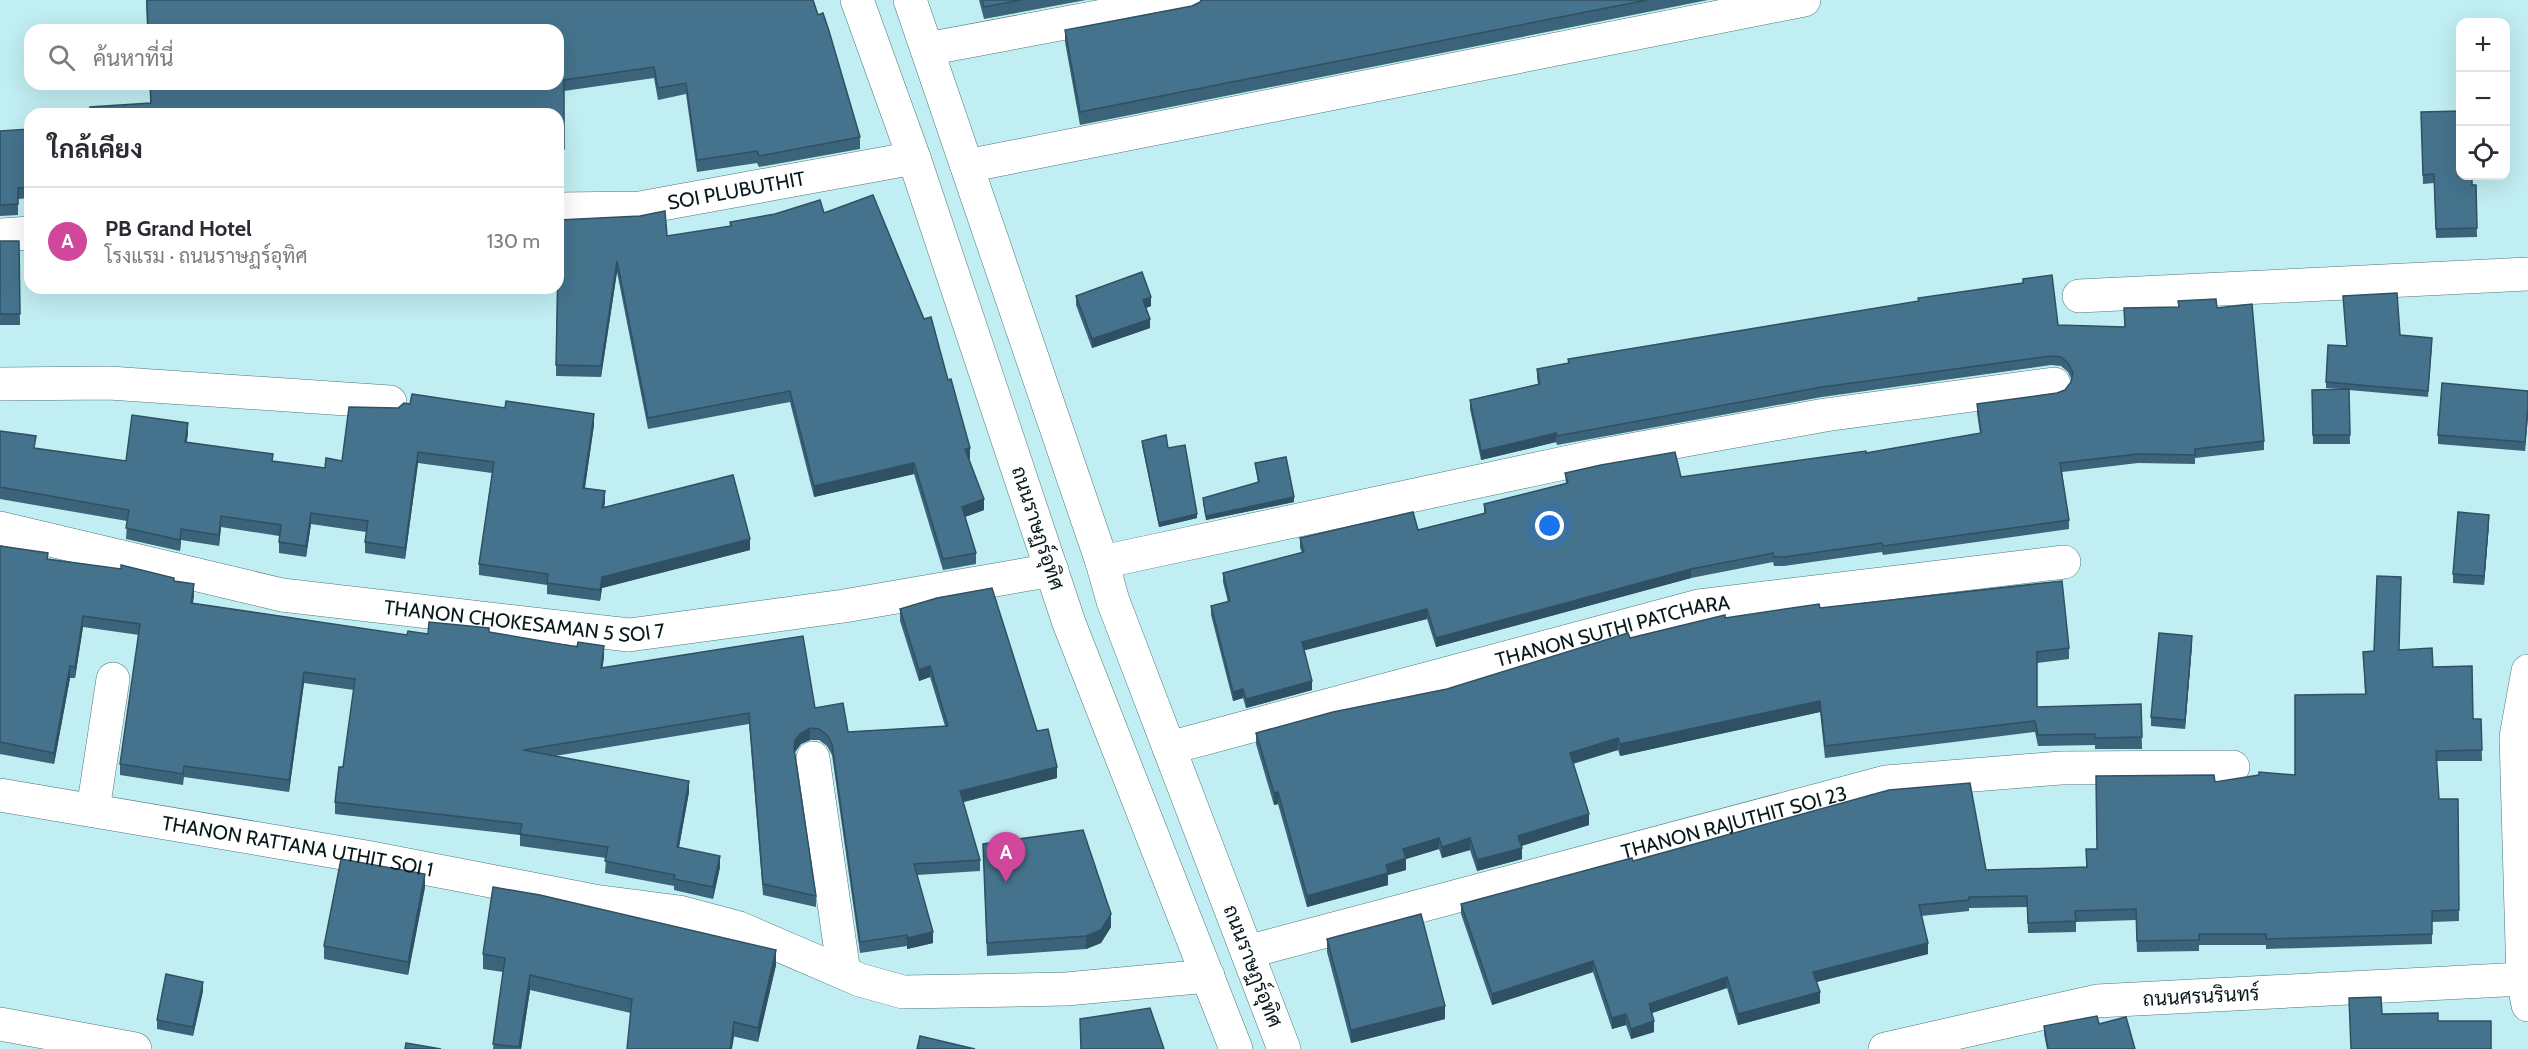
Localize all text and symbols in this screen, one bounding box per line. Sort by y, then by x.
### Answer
map controls [2456,18,2510,180]
button: + [2456,18,2510,72]
search box [24,24,564,90]
icon: search [45,41,78,74]
text: ค้นหาที่นี่ [93,45,173,72]
button: − [2456,72,2510,126]
button: locate [2456,126,2510,180]
text: ใกล้เคียง [48,133,143,165]
street label: SOI PLUBUTHIT [666,166,807,215]
text: PB Grand Hotel [105,215,252,242]
text: A [61,229,74,253]
text: 130 m [487,229,540,253]
text: โรงแรม · ถนนราษฏร์อุทิศ [105,244,308,268]
street label: ถนนราษฏร์อุทิศ [1005,462,1071,594]
your location [1535,511,1564,540]
street label: THANON SUTHI PATCHARA [1493,590,1732,672]
street label: THANON CHOKESAMAN 5 SOI 7 [383,595,667,647]
street label: THANON RAJUTHIT SOI 23 [1619,781,1849,864]
street label: THANON RATTANA UTHIT SOI 1 [160,811,435,882]
pin: A [986,832,1026,882]
street label: ถนนราษฏร์อุทิศ [1217,901,1289,1031]
street label: ถนนศรนรินทร์ [2142,979,2260,1011]

